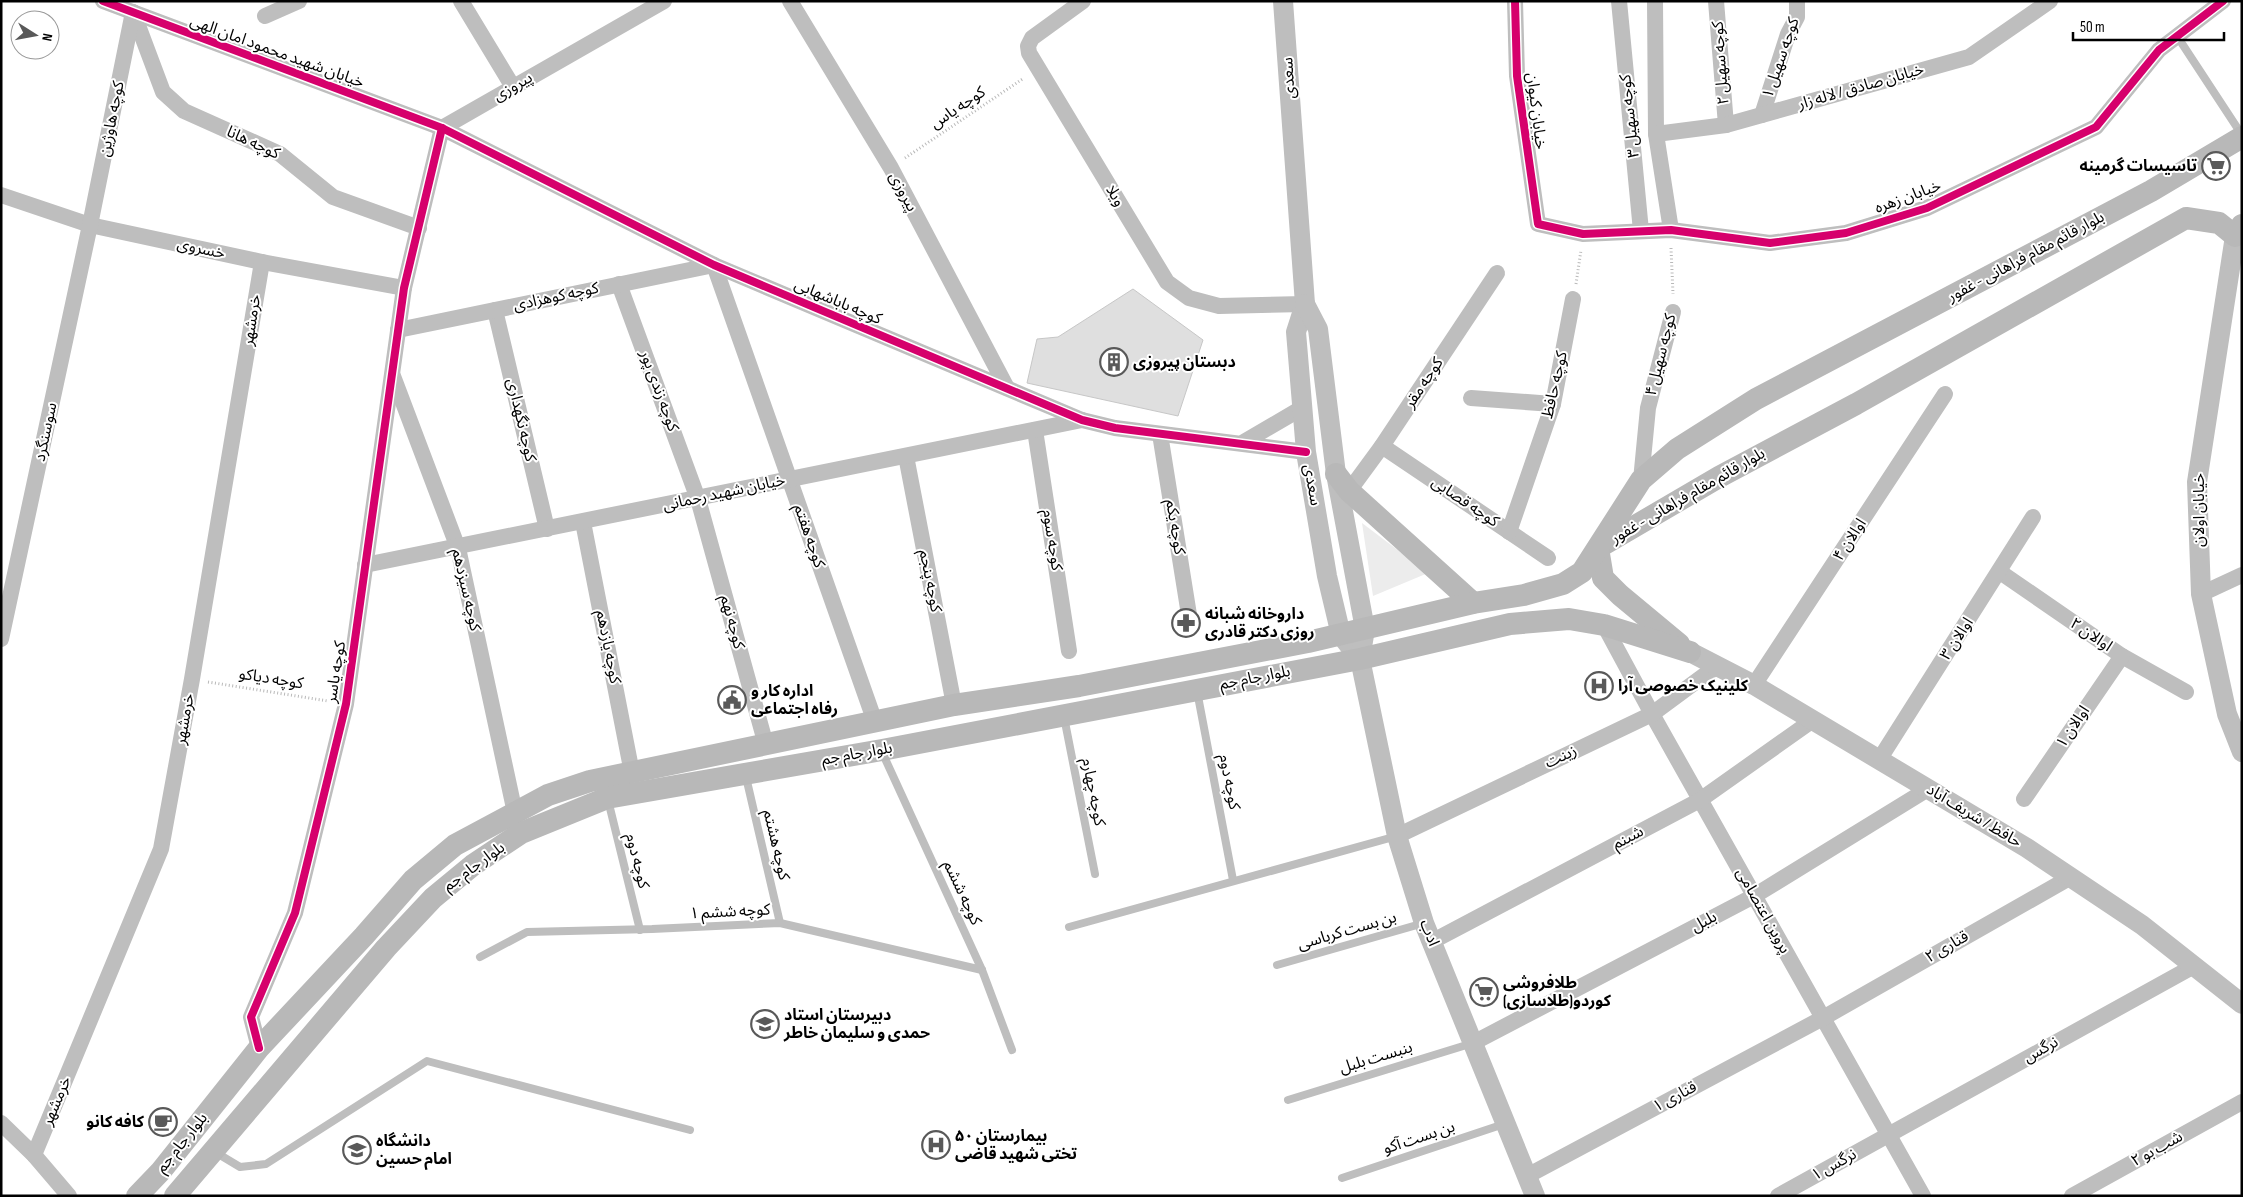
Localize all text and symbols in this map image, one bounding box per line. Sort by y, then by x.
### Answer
north arrow [10,10,60,60]
scale bar [2073,10,2224,42]
street label: خیابان شهید محمود امان الهی [187,12,367,92]
street label: کوچه سهیل ۱ [1758,15,1804,101]
text: 50 m [2080,18,2105,37]
street label: کوچه سهیل ۲ [1709,20,1733,106]
text: N [38,32,56,43]
street label: سعدی [1278,57,1300,99]
street label: خیابان صادق / لاله زار [1795,60,1926,114]
street label: پیروزی [490,68,536,106]
street label: خیابان کیوان [1522,71,1550,151]
street label: کوچه سهیل ۳ [1616,73,1644,159]
street label: کوچه هاوژین [95,79,129,158]
street label: کوچه یاس [927,82,990,133]
street label: کوچه هانا [223,122,283,164]
supermarket icon: تاسیسات گرمینه [2201,151,2231,181]
place label: تاسیسات گرمینه [2079,157,2197,176]
street label: پیروزی [885,169,921,215]
street label: خیابان زهره [1872,176,1944,218]
street label: ویلا [1101,182,1129,210]
street label: بلوار قائم مقام فراهانی - غفور [1943,208,2109,309]
street label: خسروی [175,235,227,263]
street label: کوچه باباشهابی [791,275,885,329]
street label: کوچه کوهزادی [512,279,601,315]
street label: خرمشهر [238,293,265,348]
street label: کوچه سهیل ۴ [1642,312,1681,398]
street label: کوچه زندی پور [635,347,683,435]
building icon: دبستان پیروزی [1099,347,1129,377]
street label: کوچه حافظ [1538,349,1572,420]
place label: دبستان پیروزی [1133,353,1236,372]
street label: کوچه مقر [1400,354,1448,413]
street label: کوچه نگهداری [502,377,540,464]
street label: سوسنگرد [30,401,62,463]
street label: بلوار قائم مقام فراهانی - غفور [1607,444,1770,550]
street label: سعدی [1299,463,1325,507]
street label: خیابان شهید رحمانی [661,471,787,515]
street label: کوچه قصابی [1428,473,1503,532]
street label: خیابان اولان [2190,473,2209,547]
street label: کوچه یکم [1159,498,1189,557]
street label: کوچه هفتم [787,502,829,571]
street label: کوچه سوم [1036,508,1066,573]
street label: اوالان ۴ [1829,515,1871,565]
street label: کوچه سیزدهم [445,547,485,634]
street label: کوچه پنجم [913,548,945,615]
street label: کوچه نهم [714,593,748,652]
place label: داروخانه شبانه روزی دکتر قادری [1205,605,1315,642]
pharmacy icon: داروخانه شبانه روزی دکتر قادری [1171,608,1201,638]
street label: کوچه یازدهم [590,609,625,686]
street label: اوالان ۳ [1936,614,1978,664]
street label: اوالان ۲ [2066,614,2116,656]
street label: کوچه یاسر [322,639,350,705]
street label: بلوار جام جم [1218,662,1292,696]
street label: کوچه دیاکو [237,665,305,694]
hospital icon: کلینیک خصوصی آرا [1584,671,1614,701]
place label: کلینیک خصوصی آرا [1618,675,1749,696]
place label: اداره کار و رفاه اجتماعی [751,682,838,719]
public building icon: اداره کار و رفاه اجتماعی [717,685,747,715]
street label: خرمشهر [171,692,199,747]
street label: اوالان ۱ [2052,702,2094,752]
street label: بلوار جام جم [820,738,894,772]
street label: زینت [1542,741,1580,773]
street label: کوچه دوم [1212,752,1244,812]
street label: کوچه چهارم [1075,756,1109,828]
street label: حافظ / شریف آباد [1923,780,2025,852]
street label: کوچه هشتم [757,808,793,883]
street label: شبنم [1609,822,1648,856]
street label: کوچه دوم [619,831,653,892]
street label: بلوار جام جم [439,838,510,897]
street label: کوچه ششم [937,858,985,930]
street label: پروین اعتصامی [1732,865,1794,957]
street label: کوچه ششم ۱ [689,900,771,926]
street label: بلبل [1688,907,1720,937]
street label: بن بست کرباسی [1295,908,1399,954]
street label: ادب [1415,917,1443,949]
street label: قناری ۲ [1922,927,1972,967]
place label: طلافروشی کوردو(طلاسازی) [1503,973,1612,1011]
supermarket icon: طلافروشی کوردو(طلاسازی) [1469,977,1499,1007]
place label: دبیرستان استاد حمدی و سلیمان خاطر [783,1006,930,1043]
school or university icon: دبیرستان استاد حمدی و سلیمان خاطر [750,1009,780,1039]
street label: نرگس [2020,1033,2062,1067]
street label: بنبست بلبل [1337,1038,1415,1078]
street label: خرمشهر [38,1074,76,1129]
street label: قناری ۱ [1650,1078,1700,1116]
cafe icon: کافه کانو [148,1107,178,1137]
street label: بلوار جام جم [152,1109,213,1178]
place label: کافه کانو [86,1112,145,1132]
street label: بن بست آکو [1381,1117,1457,1159]
place label: بیمارستان ۵۰ تختی شهید قاضی [955,1127,1077,1164]
street label: شب بو ۲ [2128,1127,2186,1171]
hospital icon: بیمارستان ۵۰ تختی شهید قاضی [921,1130,951,1160]
place label: دانشگاه امام حسین [376,1132,452,1170]
school or university icon: دانشگاه امام حسین [342,1135,372,1165]
street label: نرگس ۱ [1808,1145,1860,1185]

